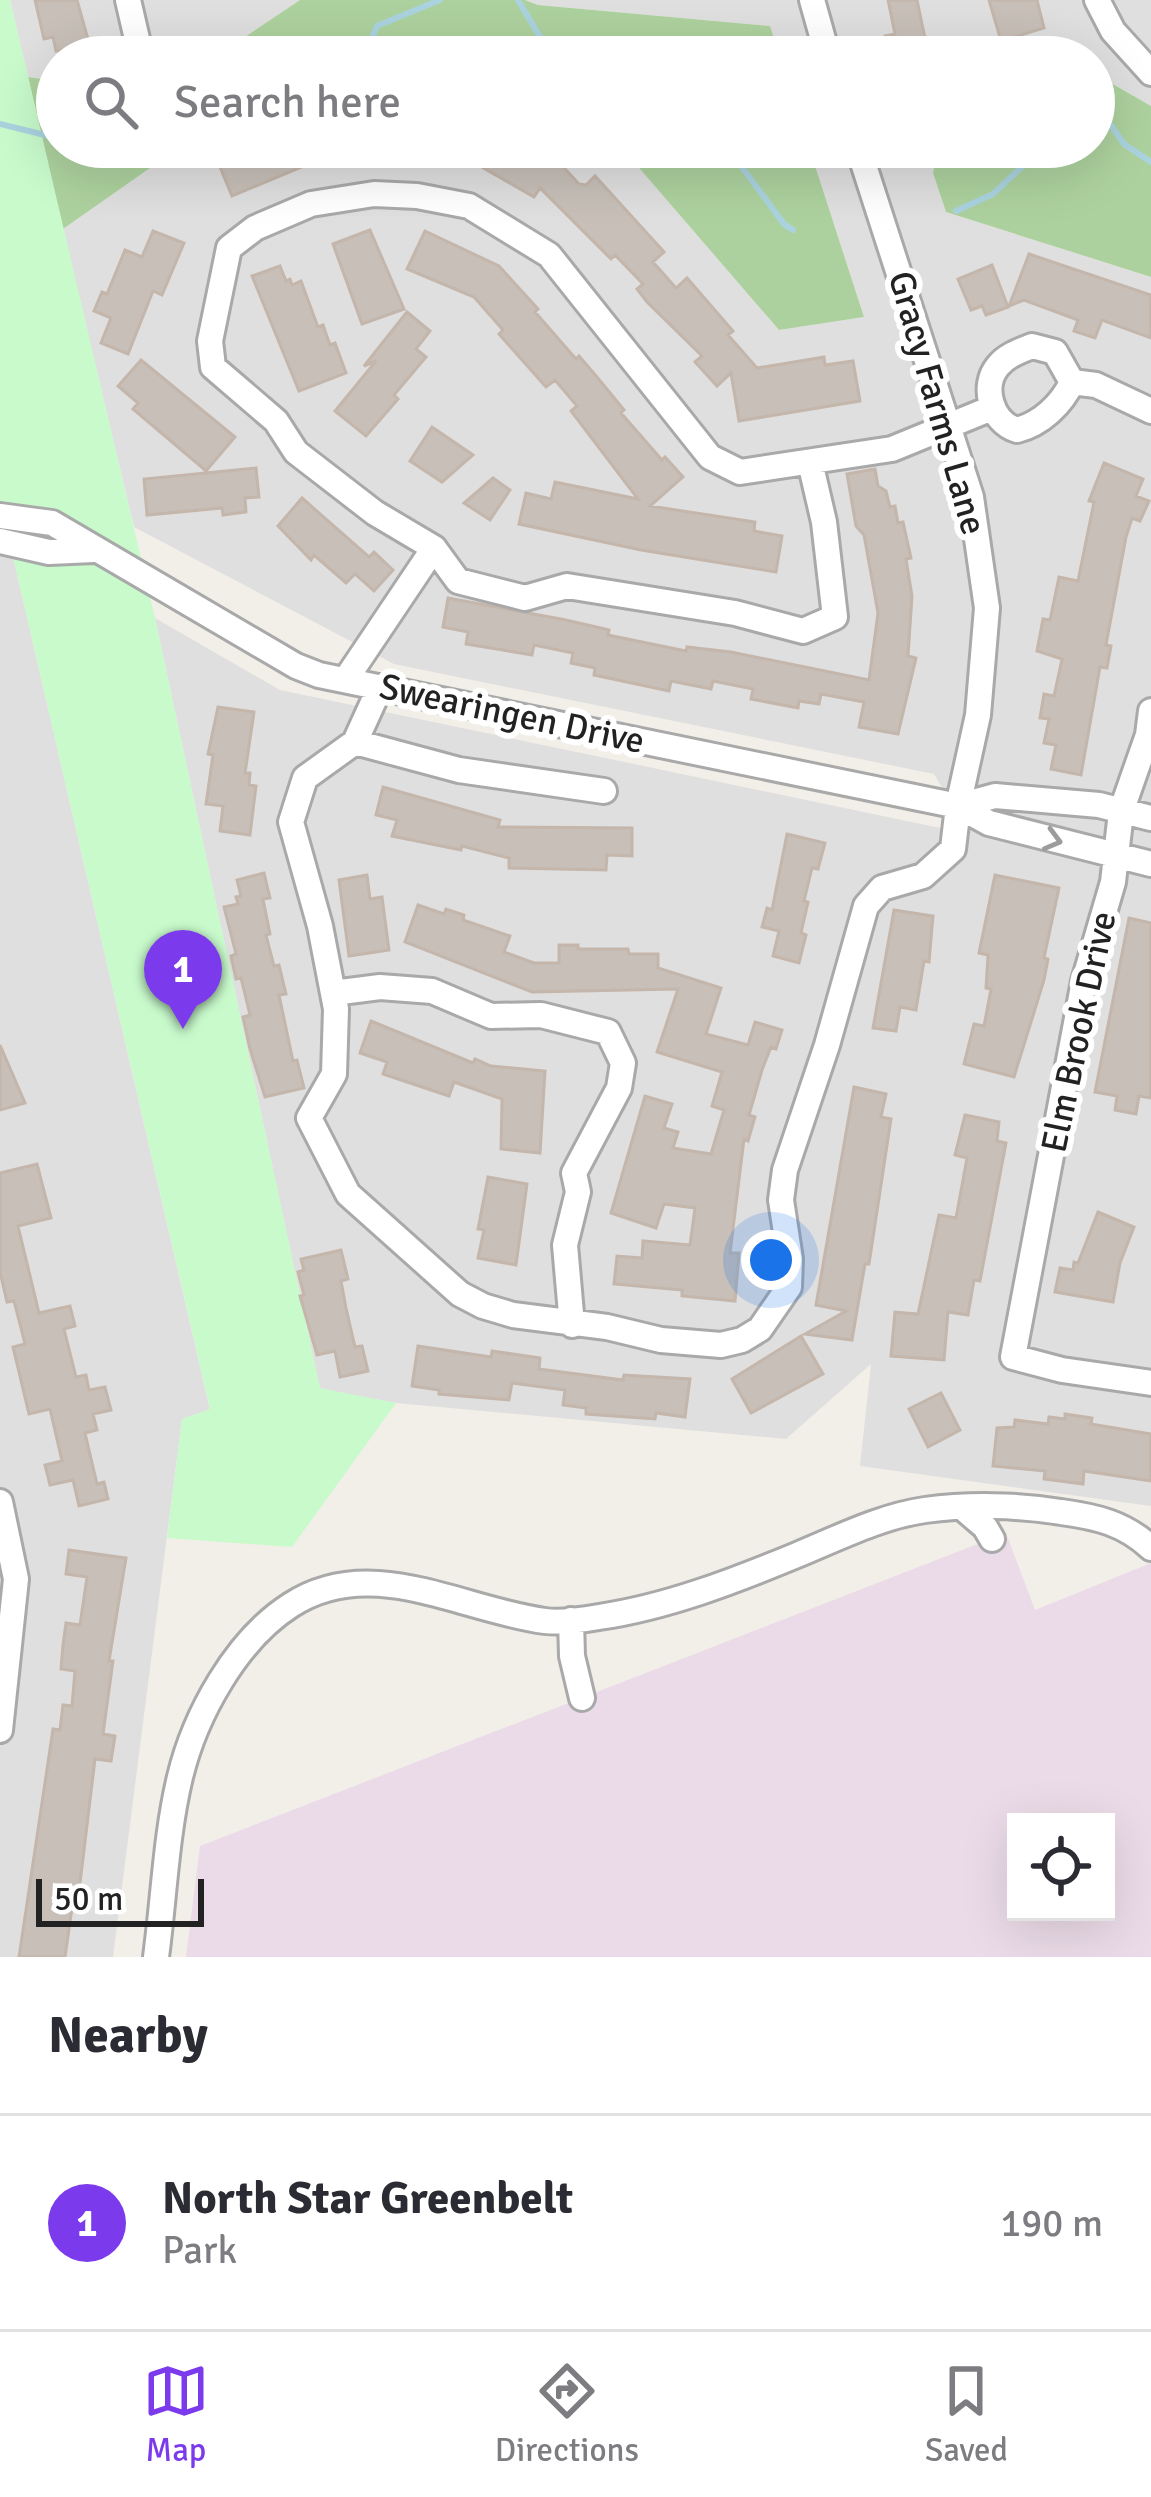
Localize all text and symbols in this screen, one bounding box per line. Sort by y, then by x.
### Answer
search box [36,36,1115,168]
icon: search [78,69,144,135]
text: Search here [174,75,401,130]
street label: Gracy Farms Lane [878,266,996,540]
street label: Swearingen Drive [375,664,649,764]
one-way arrow [1042,826,1062,851]
street label: Elm Brook Drive [1031,907,1127,1157]
pin: 1 [144,930,222,1029]
your location [741,1230,801,1290]
map controls [1007,1813,1115,1921]
button: locate [1007,1813,1115,1921]
scale bar [36,1873,204,1926]
text: 50 m [54,1879,123,1920]
text: Nearby [48,2004,208,2067]
text: North Star Greenbelt [162,2171,573,2226]
text: 1 [76,2199,98,2247]
text: 190 m [1000,2199,1103,2247]
text: Park [162,2226,237,2274]
tab: Map [143,2358,209,2471]
tab: Directions [495,2358,639,2471]
tab: Saved [925,2358,1008,2471]

